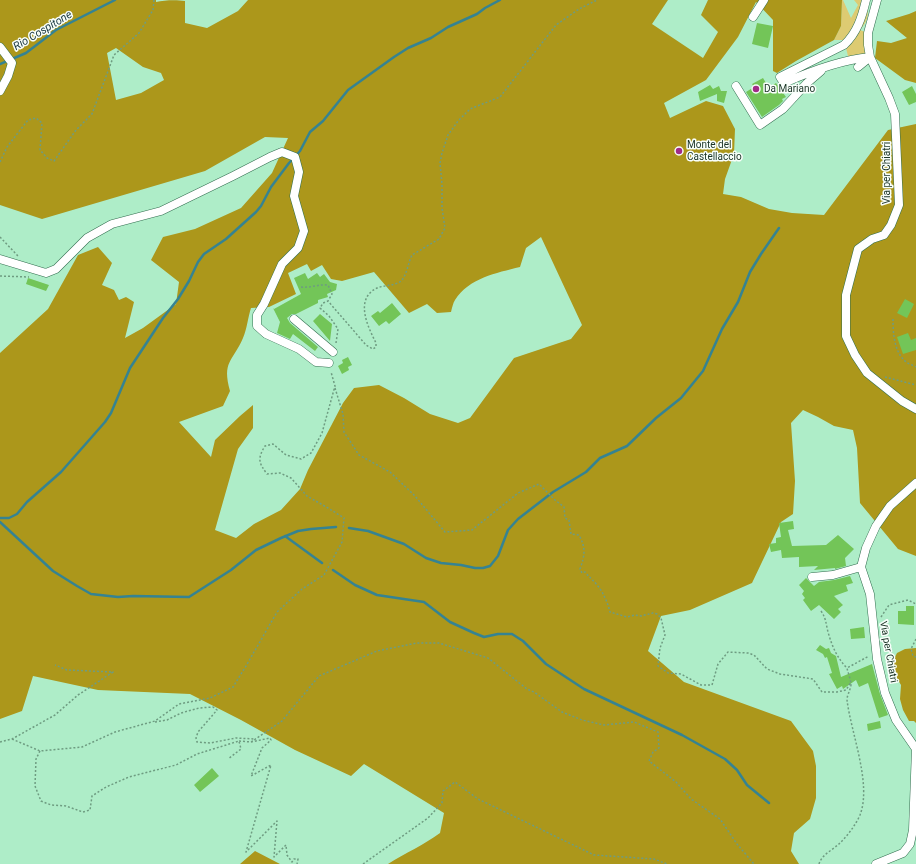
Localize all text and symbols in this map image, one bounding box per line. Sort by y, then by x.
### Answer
water label: Rio Cospitone [11,8,75,54]
place label: Da Mariano [764,83,815,95]
marker: Da Mariano [751,84,761,94]
place label: Monte del Castellaccio [687,139,742,162]
street label: Via per Chiatri [881,142,893,204]
marker: Monte del Castellaccio [674,146,684,156]
street label: Via per Chiatri [877,620,899,684]

